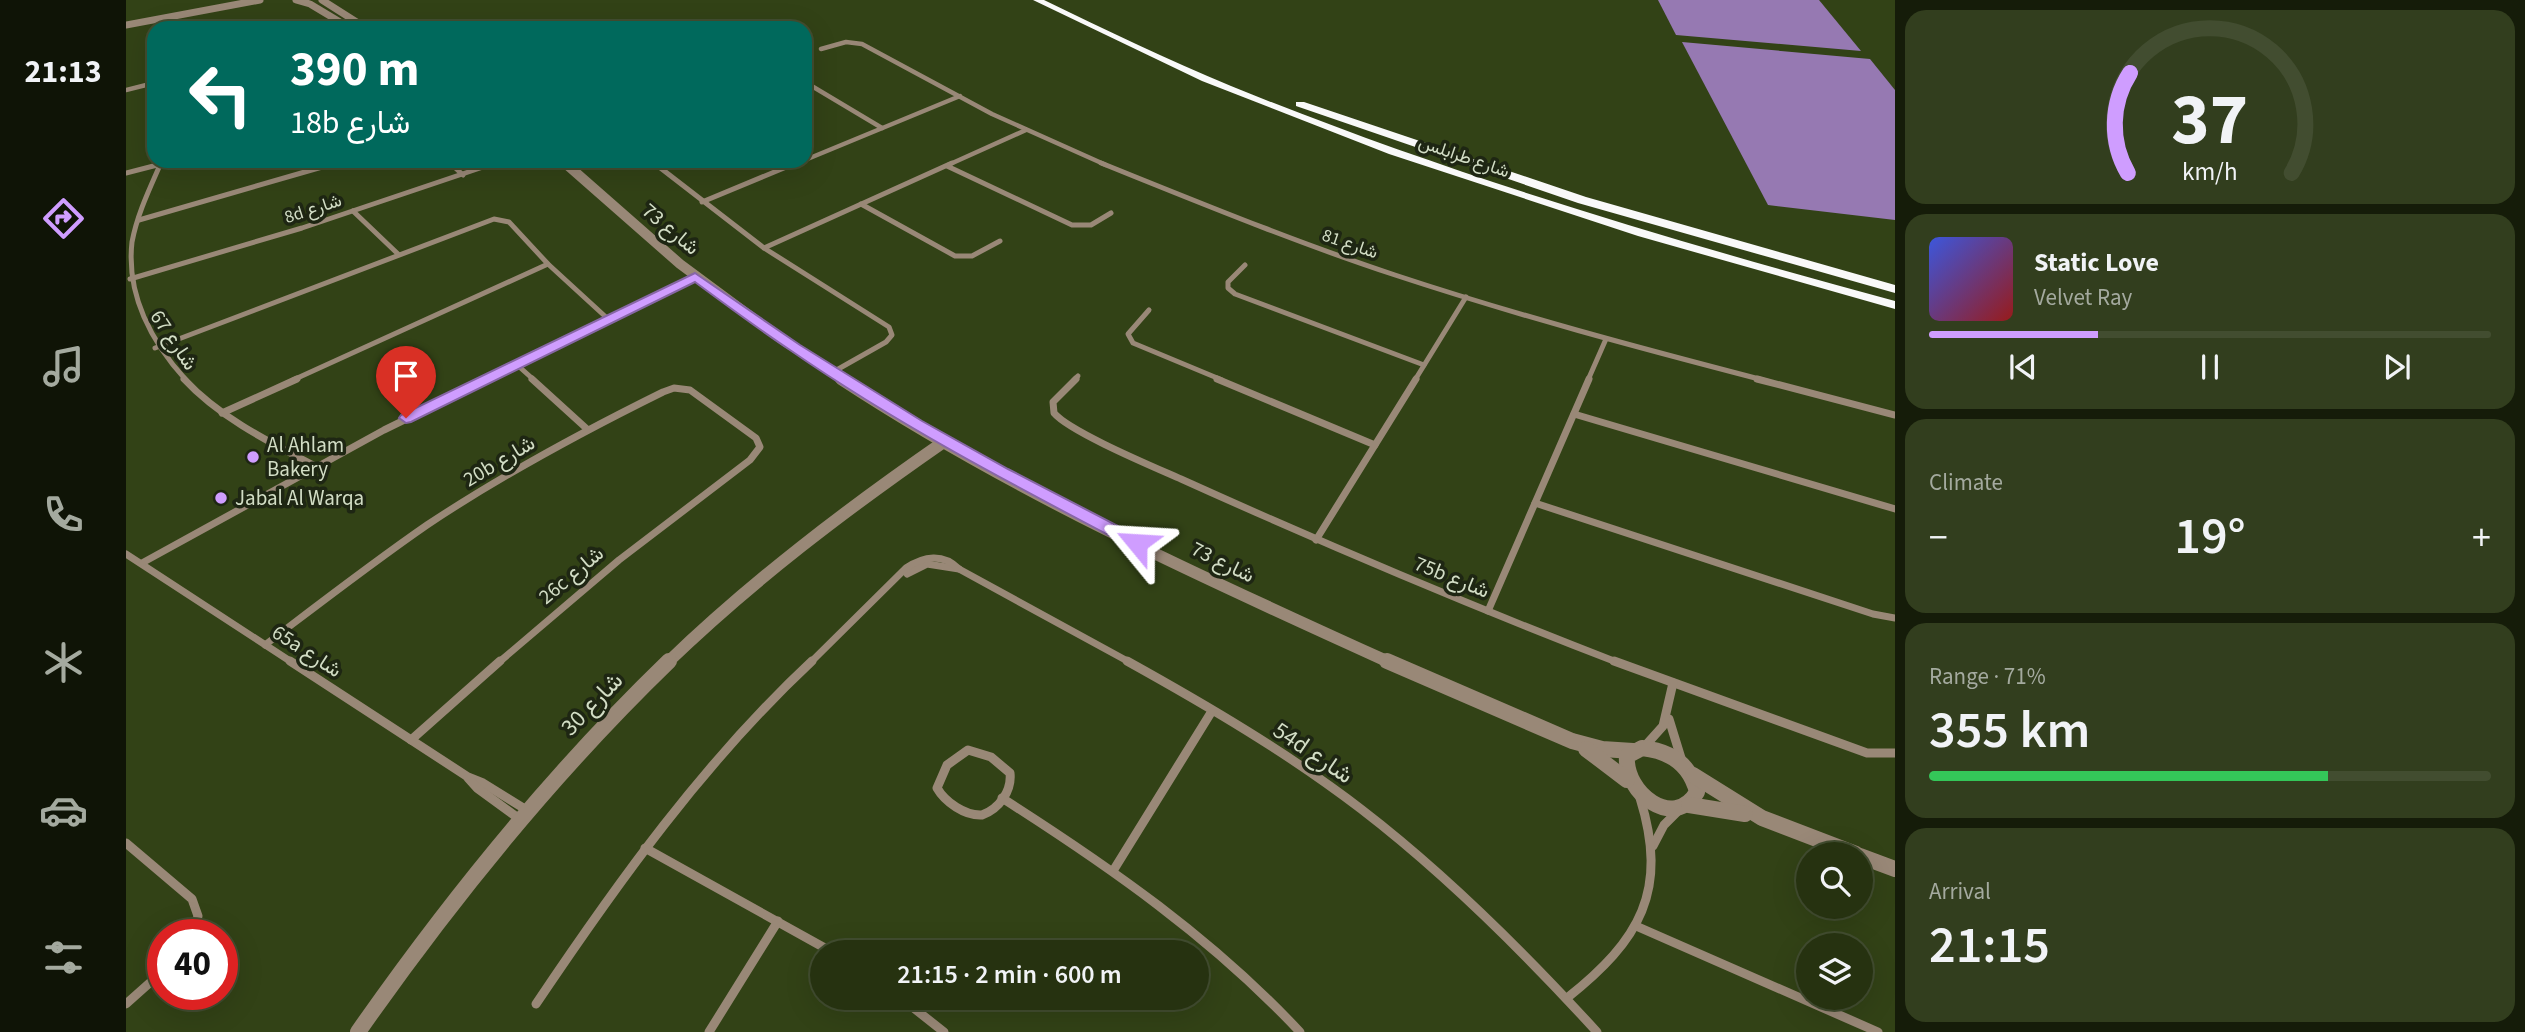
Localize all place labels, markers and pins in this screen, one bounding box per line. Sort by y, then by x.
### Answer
pin [376,346,436,418]
place label: Al Ahlam Bakery [267,430,344,484]
marker: Al Ahlam Bakery [245,449,261,465]
place label: Jabal Al Warqa [235,483,364,513]
marker: Jabal Al Warqa [213,490,229,506]

